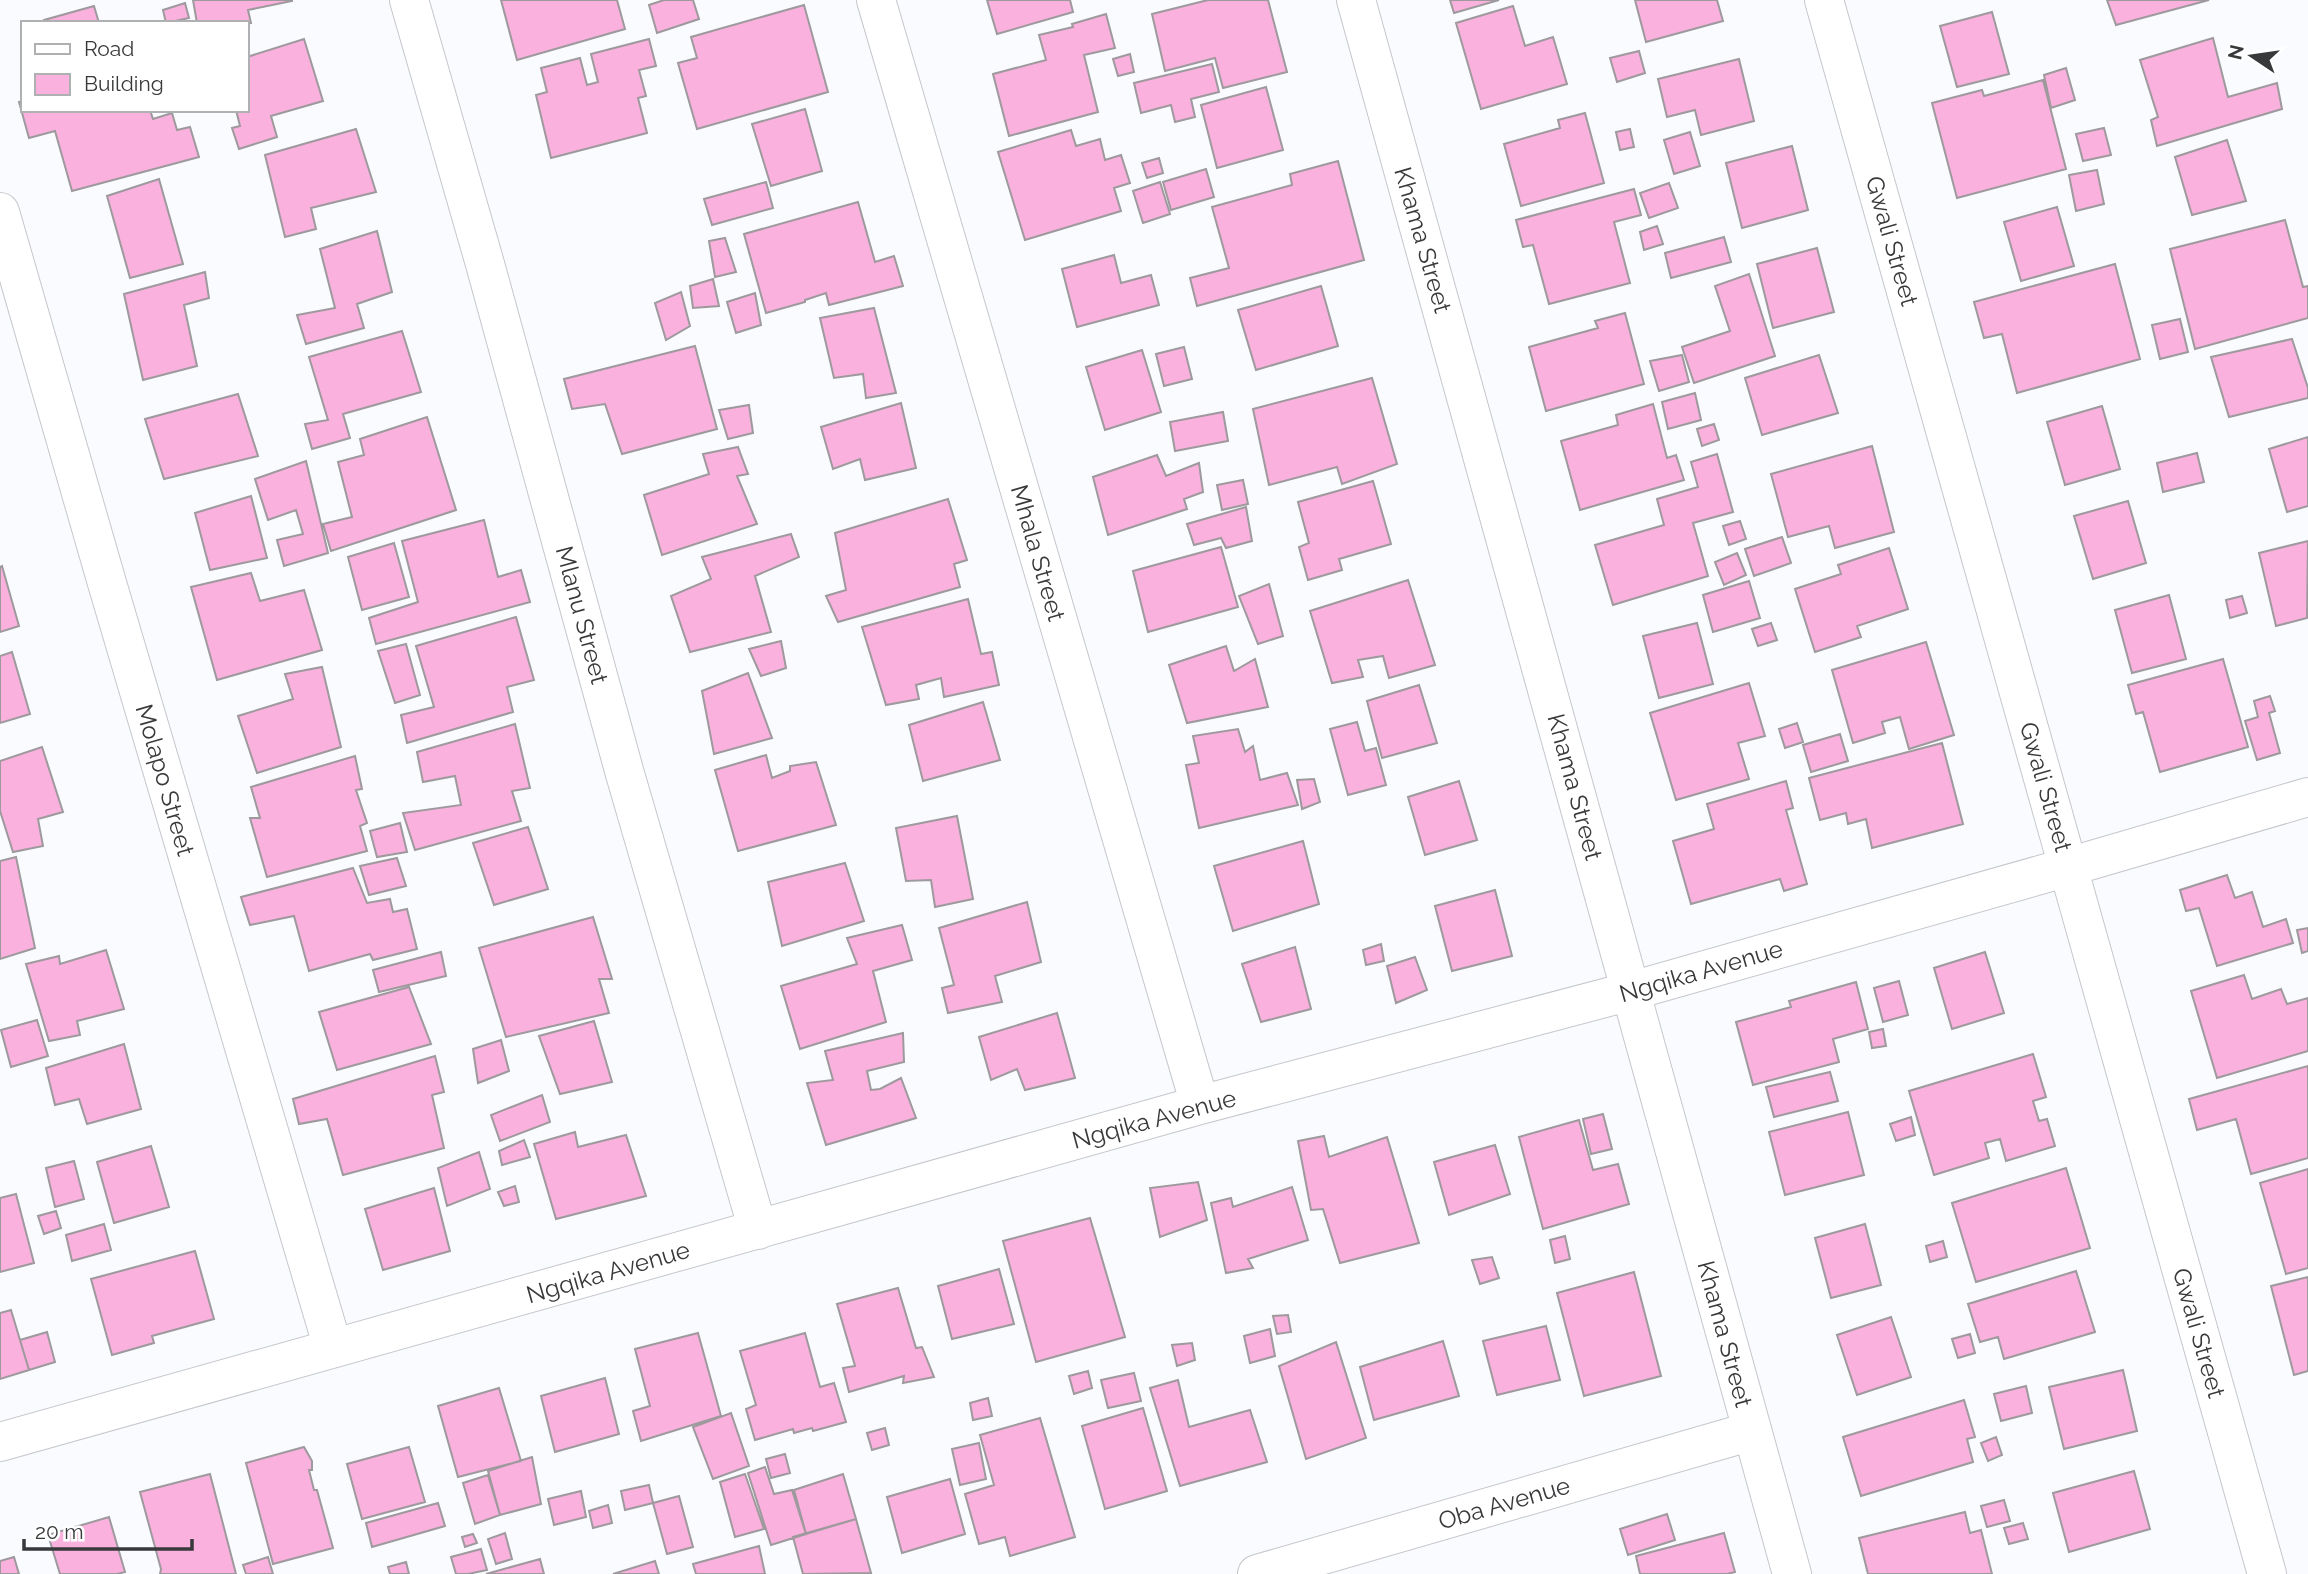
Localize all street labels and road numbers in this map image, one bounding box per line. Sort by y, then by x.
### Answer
street label: Khama Street [1388,164,1458,316]
street label: Gwali Street [1860,173,1924,309]
street label: Mhala Street [1005,482,1071,624]
street label: Mlanu Street [550,543,614,687]
street label: Molapo Street [129,701,201,859]
street label: Khama Street [1542,711,1608,863]
street label: Gwali Street [2014,719,2078,855]
street label: Ngqika Avenue [1616,934,1786,1008]
street label: Ngqika Avenue [1069,1083,1239,1155]
street label: Ngqika Avenue [523,1235,693,1309]
street label: Khama Street [1692,1258,1758,1410]
street label: Gwali Street [2167,1265,2231,1401]
street label: Oba Avenue [1435,1470,1573,1536]

